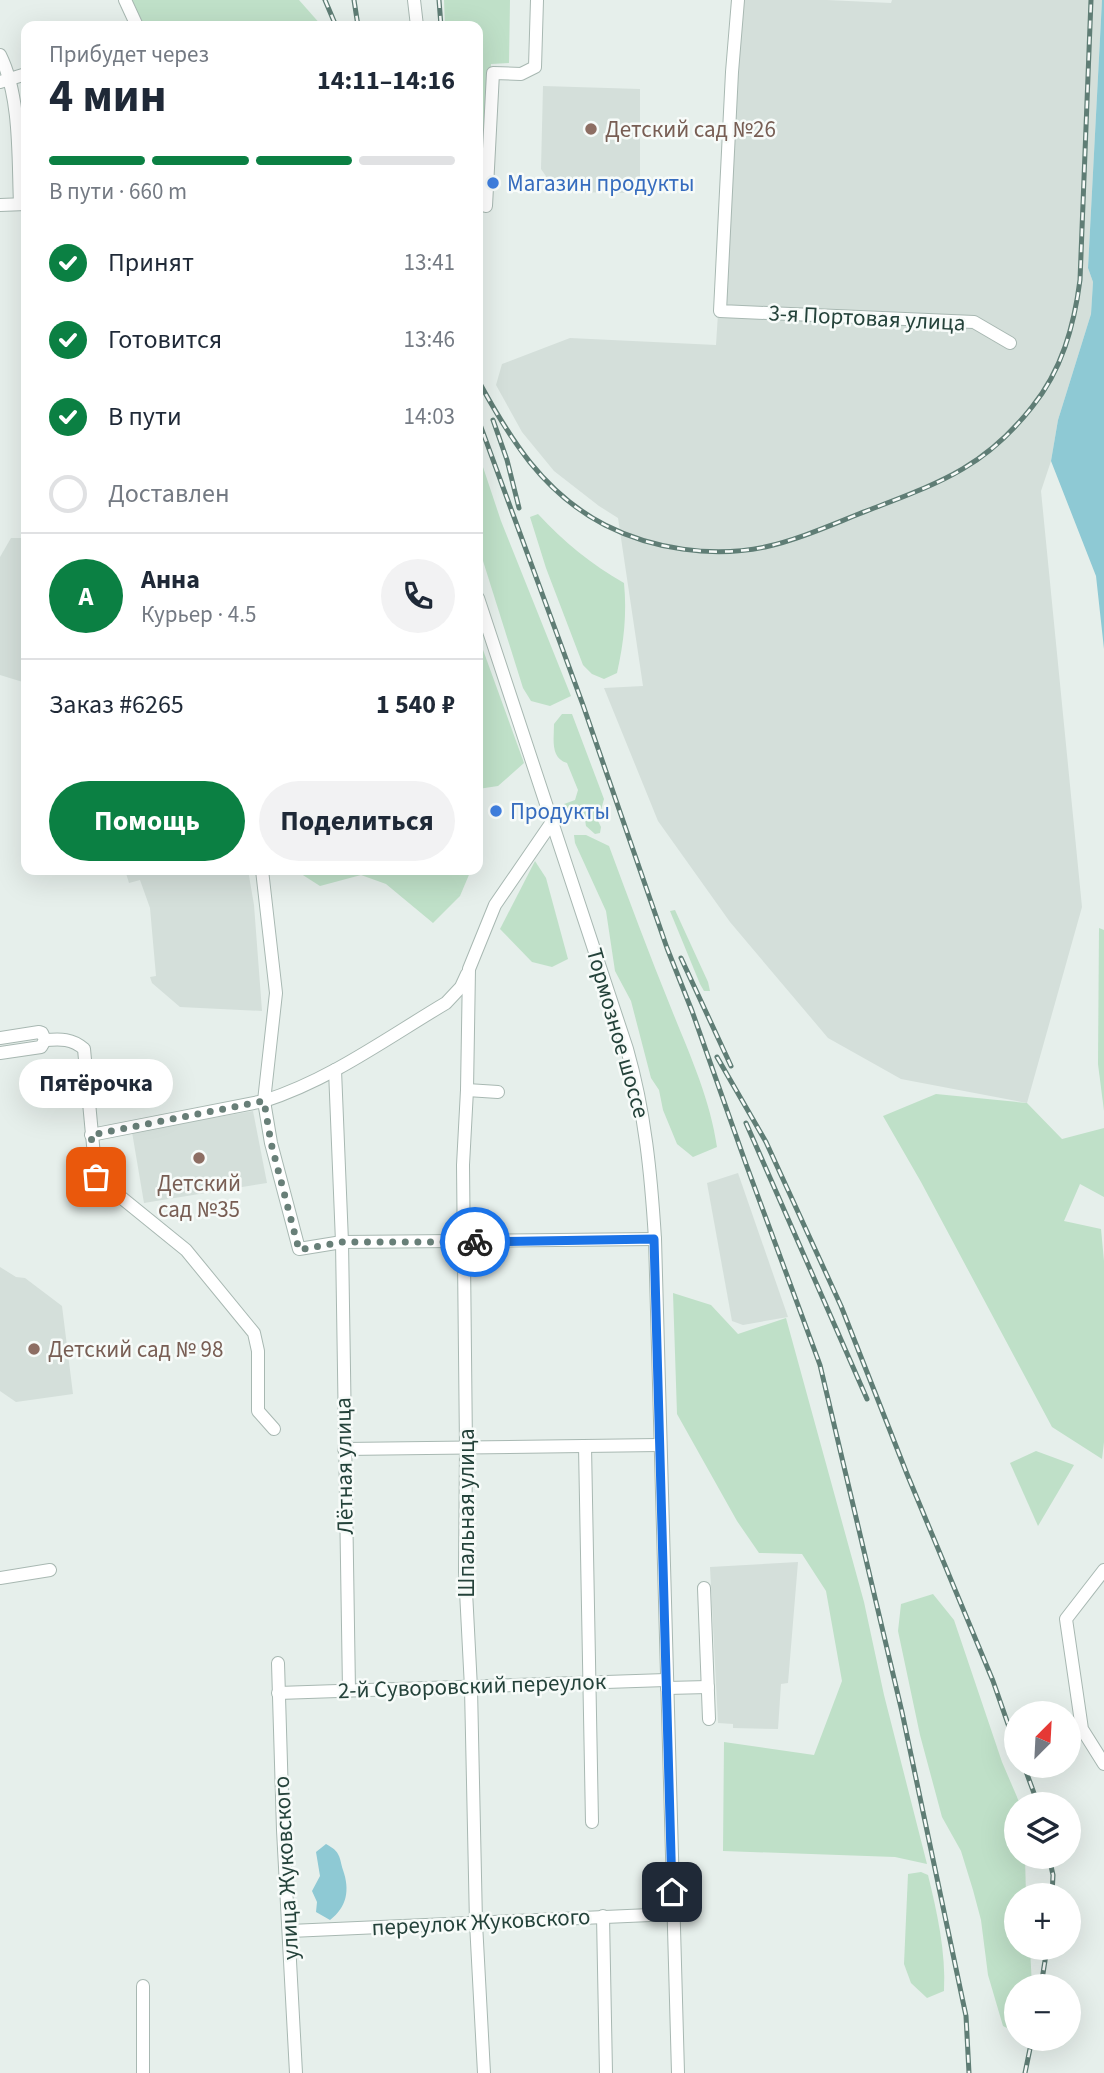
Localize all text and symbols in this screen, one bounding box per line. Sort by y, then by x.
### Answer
text: Прибудет через [49,38,209,71]
text: 14:11–14:16 [317,62,455,99]
text: 4 мин [49,64,166,129]
place label: Детский сад №26 [605,113,776,146]
marker: Детский сад №26 [583,121,599,137]
place label: Магазин продукты [507,167,695,200]
text: В пути · 660 m [49,175,187,208]
marker: Магазин продукты [485,175,501,191]
icon: check [49,244,87,282]
text: Принят [108,244,194,281]
text: 13:41 [404,246,455,279]
street label: 3-я Портовая улица [768,296,966,340]
icon: check [49,321,87,359]
text: Готовится [108,321,222,358]
text: 13:46 [404,323,455,356]
icon: check [49,398,87,436]
text: В пути [108,398,182,435]
text: 14:03 [404,400,455,433]
text: Доставлен [108,475,230,512]
button: phone [381,559,455,633]
text: Анна [141,561,200,598]
text: А [79,578,93,615]
text: Курьер · 4.5 [141,598,256,631]
text: Заказ #6265 [49,686,184,723]
text: 1 540 ₽ [376,686,455,723]
button: Помощь [49,781,245,861]
button: Поделиться [259,781,455,861]
place label: Продукты [510,795,610,828]
marker: Продукты [488,803,504,819]
street label: Тормозное шоссе [578,944,658,1122]
callout: Пятёрочка [19,1058,173,1107]
text: Пятёрочка [39,1067,153,1100]
pin [66,1147,126,1207]
marker: Детский сад №35 [191,1150,207,1166]
icon: bag [77,1158,115,1196]
place label: Детский сад №35 [157,1167,241,1226]
courier [440,1207,510,1277]
icon: bike [456,1223,494,1261]
place label: Детский сад № 98 [48,1333,223,1366]
marker: Детский сад № 98 [26,1341,42,1357]
street label: Лётная улица [326,1397,362,1535]
street label: Шпальная улица [450,1428,483,1598]
street label: 2-й Суворовский переулок [337,1665,607,1707]
north arrow [1004,1701,1082,1778]
map controls [1004,1701,1081,2051]
street label: улица Жуковского [265,1775,307,1961]
button: layers [1004,1792,1081,1869]
pin [642,1862,702,1922]
icon: home [653,1873,691,1911]
button: + [1004,1883,1081,1960]
street label: переулок Жуковского [371,1900,591,1944]
button: − [1004,1974,1081,2051]

